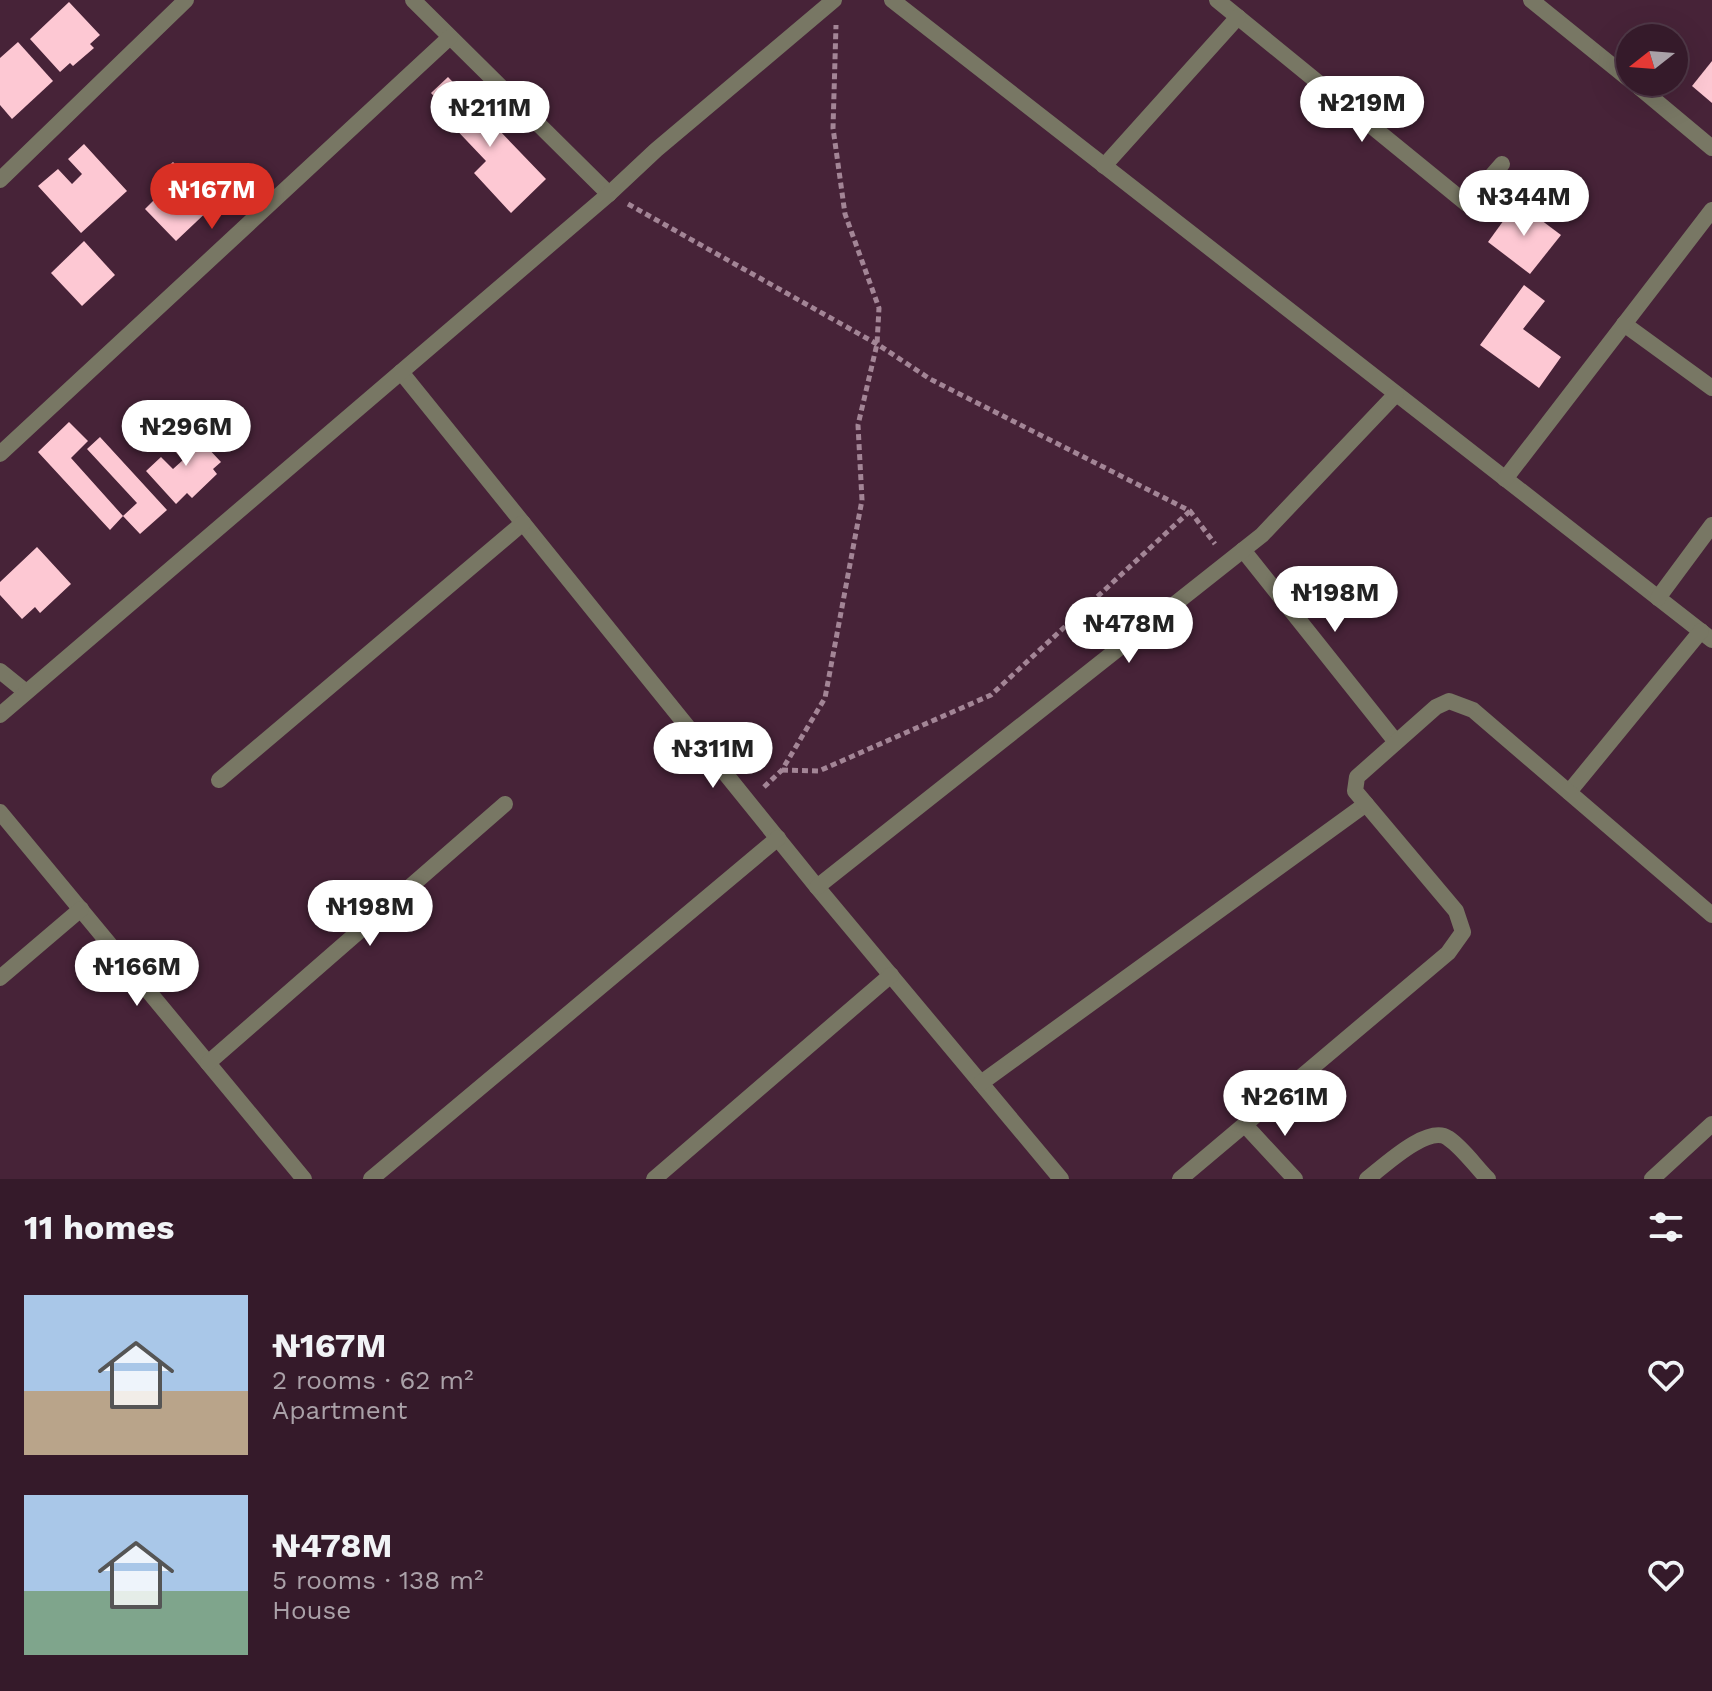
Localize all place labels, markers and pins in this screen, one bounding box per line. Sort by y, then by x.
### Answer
pin: ₦219M [1306,76,1418,144]
pin: ₦211M [434,81,546,149]
pin: ₦167M [156,163,268,231]
pin: ₦344M [1468,170,1580,238]
pin: ₦296M [130,400,242,468]
pin: ₦198M [1279,566,1391,634]
pin: ₦478M [1073,597,1185,665]
pin: ₦311M [657,722,769,790]
pin: ₦198M [314,880,426,948]
pin: ₦166M [81,940,193,1008]
pin: ₦261M [1229,1070,1341,1138]

